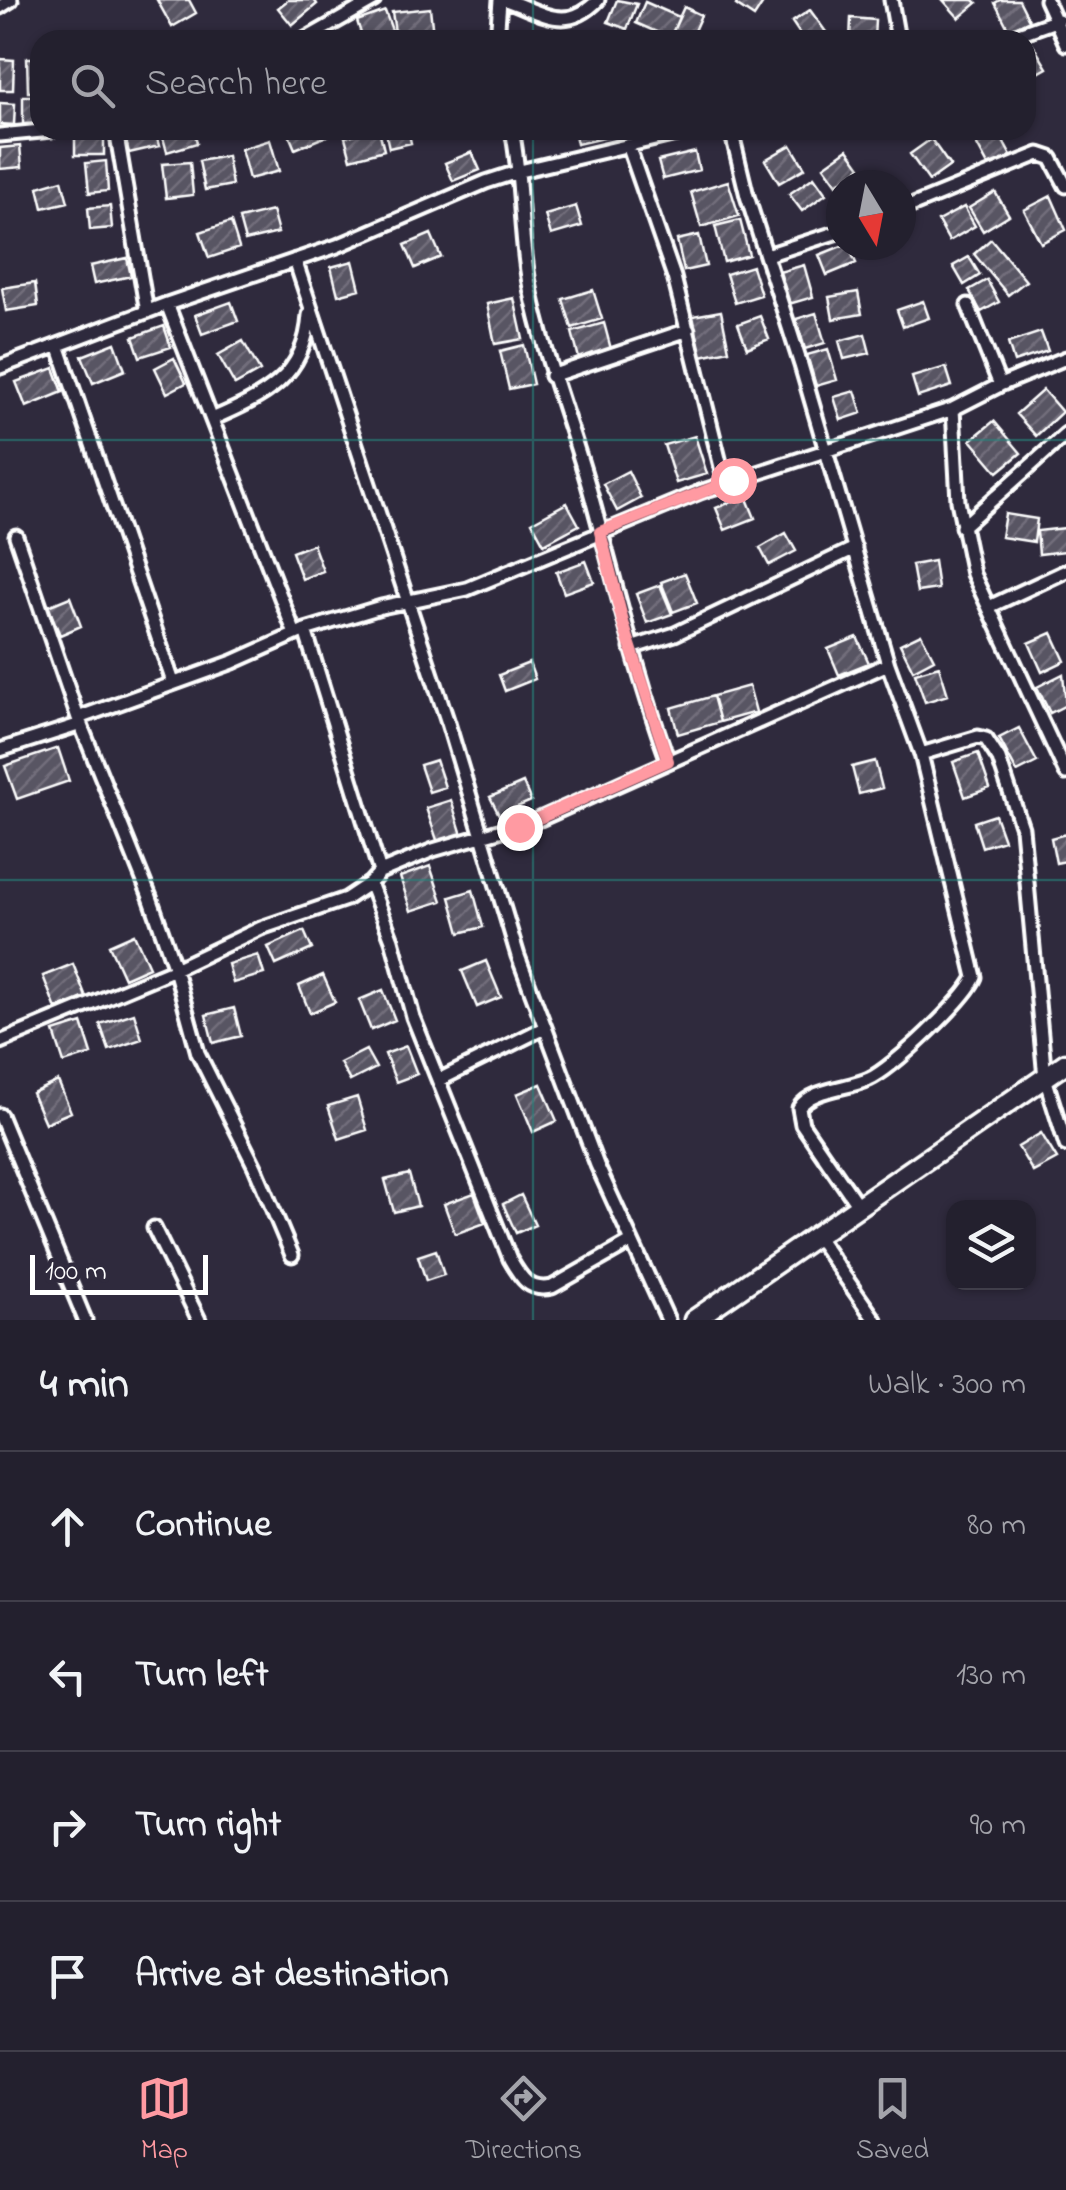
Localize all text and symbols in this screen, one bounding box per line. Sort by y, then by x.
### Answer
search box [30,30,1036,140]
text: Search here [145,57,327,113]
icon: search [65,58,120,113]
north arrow [826,170,916,260]
route start [711,458,757,504]
route end [497,805,543,851]
map controls [946,1200,1036,1290]
button: layers [946,1200,1036,1290]
scale bar [30,1250,208,1294]
text: 100 m [45,1252,107,1293]
text: 4 min [40,1355,129,1416]
text: Walk · 300 m [868,1362,1026,1409]
text: Continue [135,1498,271,1554]
icon: ahead [40,1499,95,1554]
text: 80 m [967,1503,1026,1550]
text: Turn left [135,1648,268,1704]
icon: left [40,1649,95,1704]
text: 130 m [956,1653,1026,1700]
text: Turn right [135,1798,281,1854]
icon: right [40,1799,95,1854]
text: 90 m [970,1803,1026,1850]
text: Arrive at destination [135,1948,449,2004]
icon: arrive [40,1949,95,2004]
tab: Map [137,2071,192,2172]
tab: Directions [466,2071,582,2172]
tab: Saved [856,2071,929,2172]

